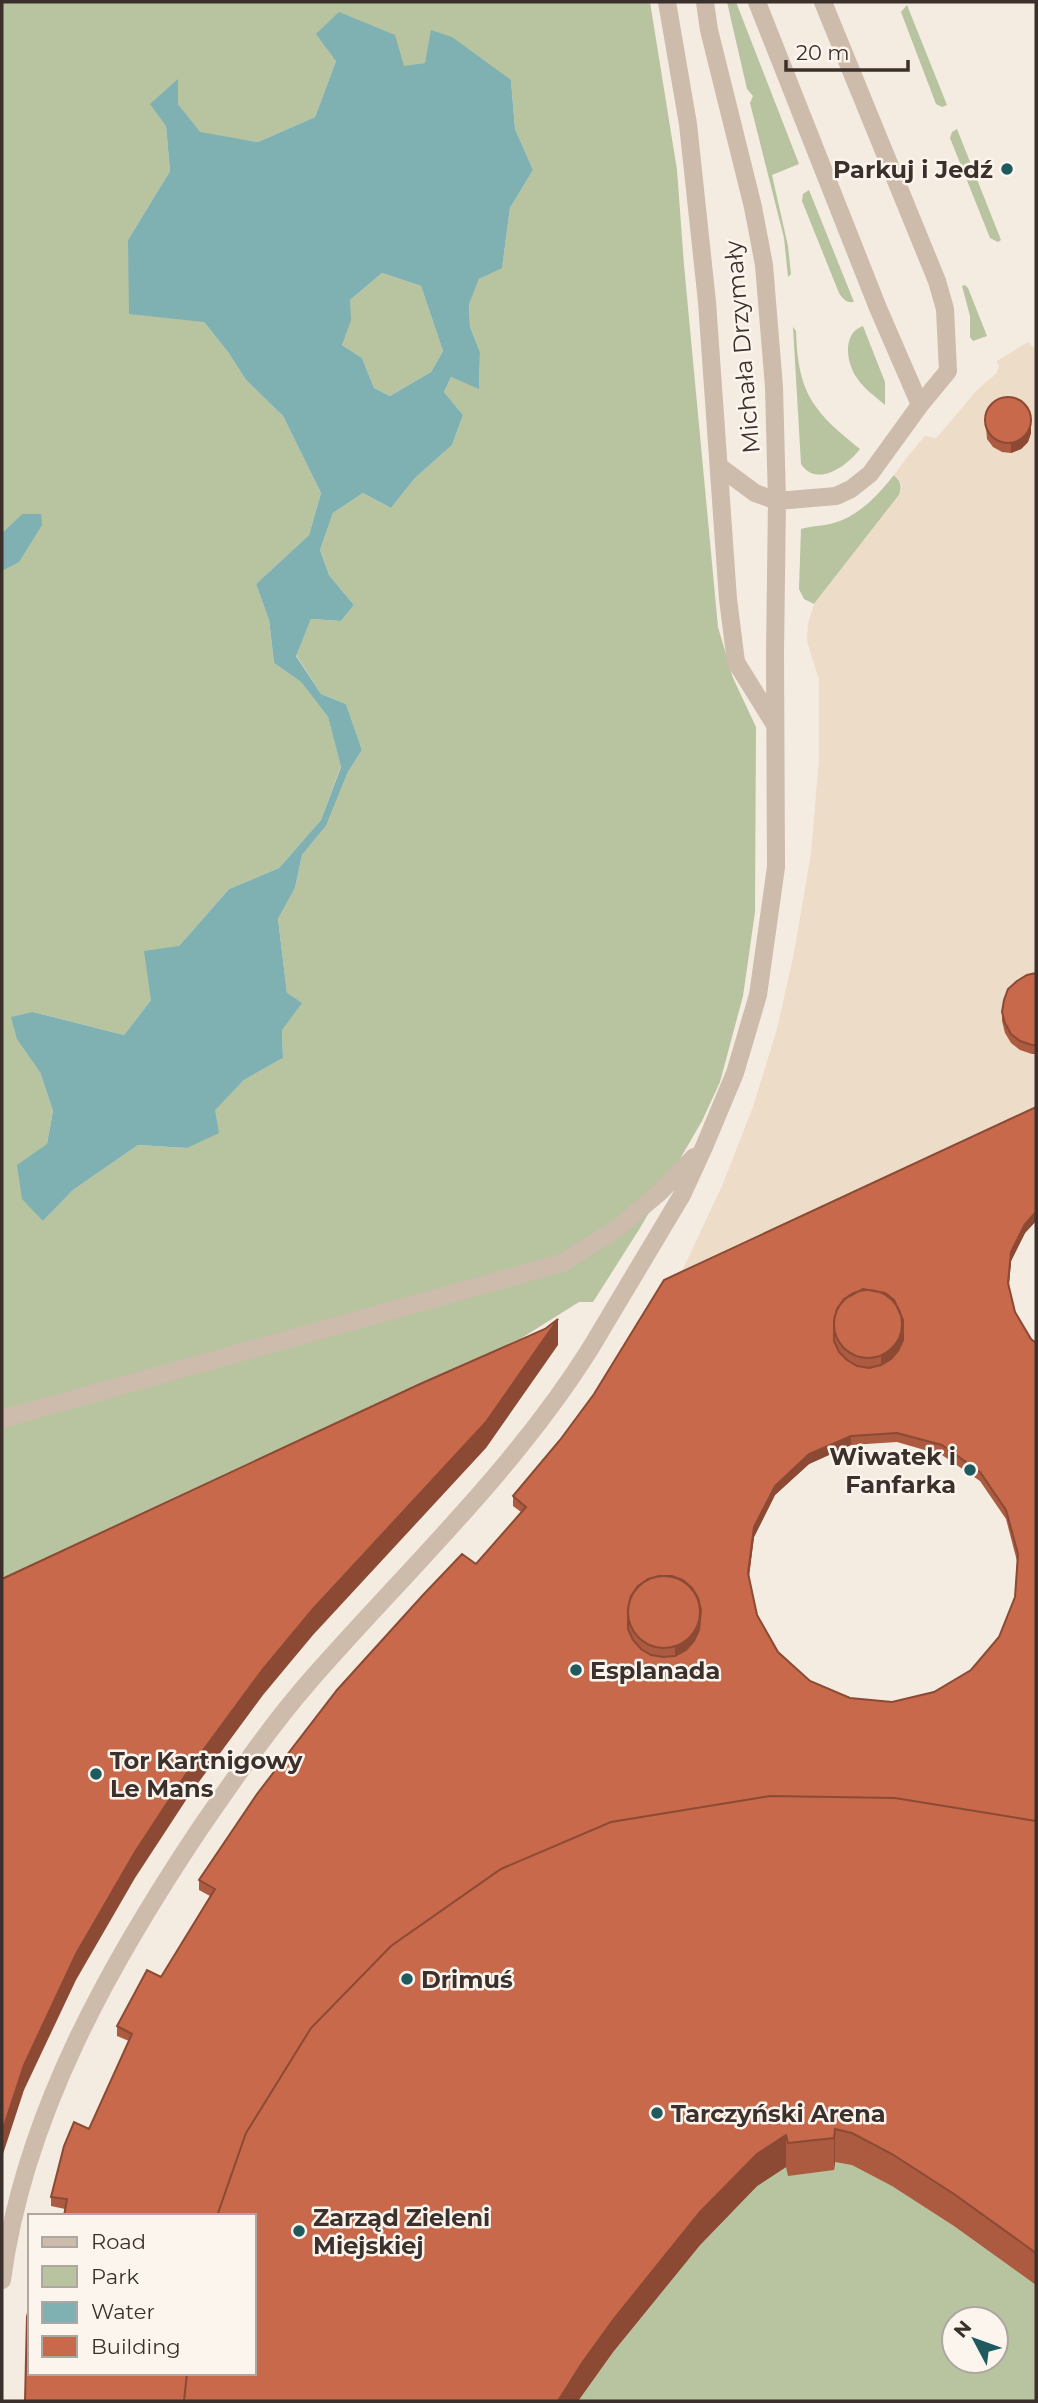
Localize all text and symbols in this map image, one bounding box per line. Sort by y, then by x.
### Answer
scale bar [786,28,908,72]
text: 20 m [796,40,850,65]
place label: Parkuj i Jedź [833,155,993,184]
marker: Parkuj i Jedź [999,161,1015,177]
street label: Michała Drzymały [718,239,766,455]
place label: Wiwatek i Fanfarka [829,1442,956,1499]
marker: Wiwatek i Fanfarka [962,1462,978,1478]
place label: Esplanada [590,1656,720,1685]
marker: Esplanada [568,1662,584,1678]
place label: Tor Kartnigowy Le Mans [110,1746,303,1803]
marker: Tor Kartnigowy Le Mans [88,1766,104,1782]
place label: Drimuś [421,1965,513,1994]
marker: Drimuś [399,1971,415,1987]
place label: Tarczyński Arena [671,2099,886,2128]
marker: Tarczyński Arena [649,2105,665,2121]
place label: Zarząd Zieleni Miejskiej [313,2203,490,2260]
legend [28,2214,256,2375]
marker: Zarząd Zieleni Miejskiej [291,2223,307,2239]
text: Road [91,2229,146,2254]
text: Park [91,2264,139,2289]
text: Water [91,2299,155,2324]
north arrow [940,2305,1010,2375]
text: N [949,2316,976,2343]
text: Building [91,2334,181,2359]

